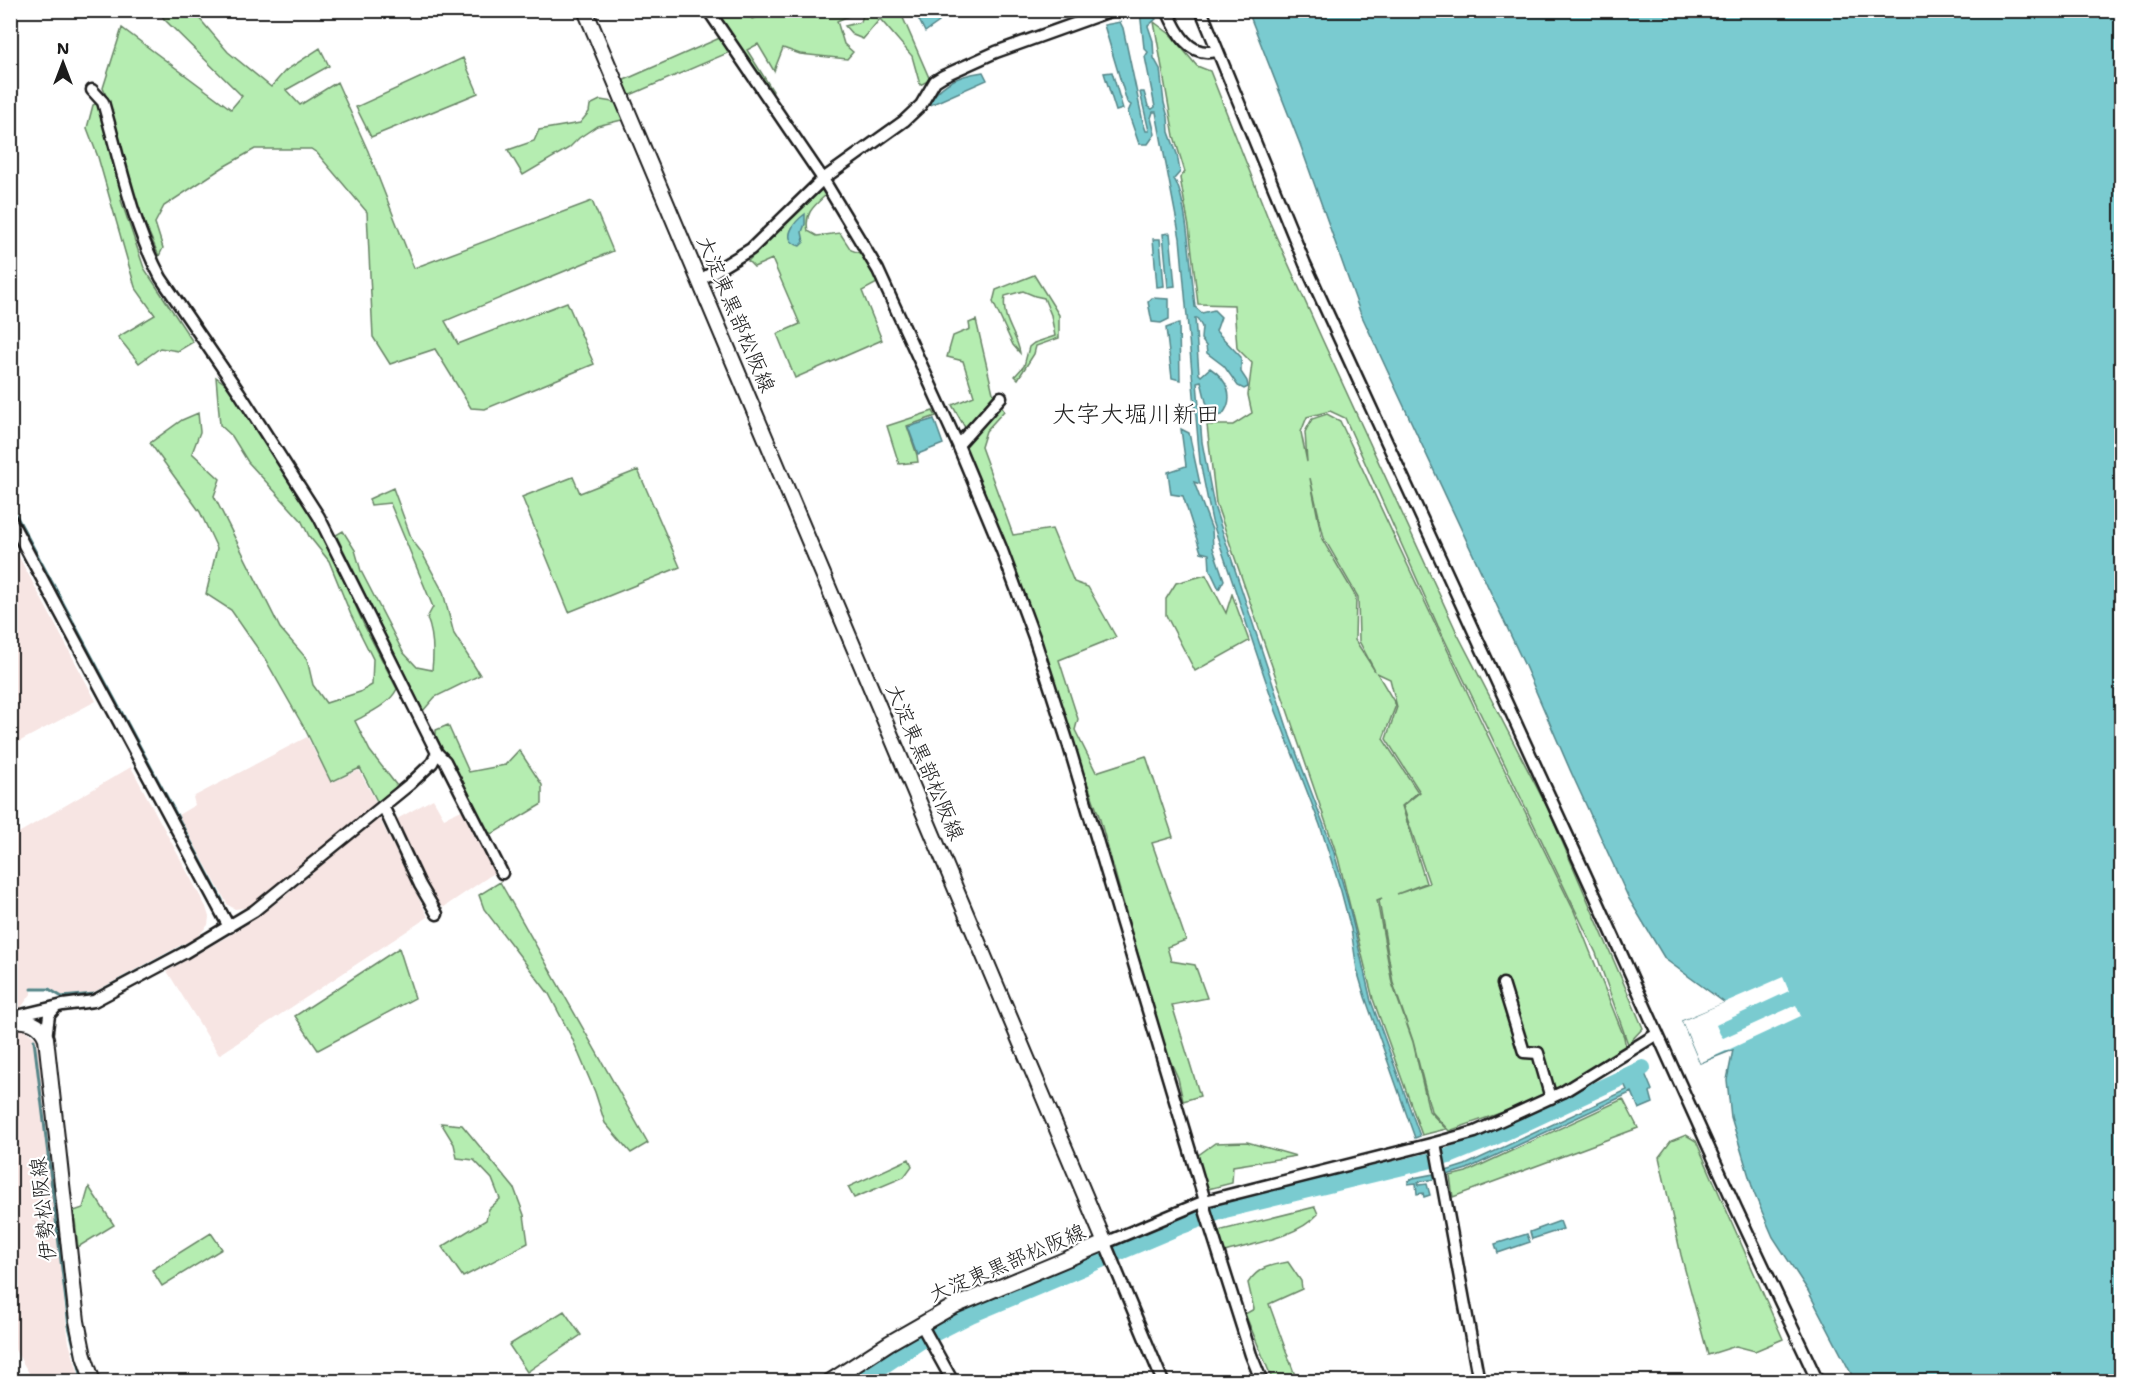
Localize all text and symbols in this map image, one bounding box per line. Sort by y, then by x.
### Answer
north arrow [33,33,93,93]
text: N [57,38,69,59]
street label: 大淀東黒部松阪線 [690,231,782,397]
district label: 大字大堀川新田 [1052,398,1220,430]
street label: 大淀東黒部松阪線 [879,679,971,845]
street label: 伊勢松阪線 [24,1155,62,1263]
street label: 大淀東黒部松阪線 [924,1217,1090,1309]

